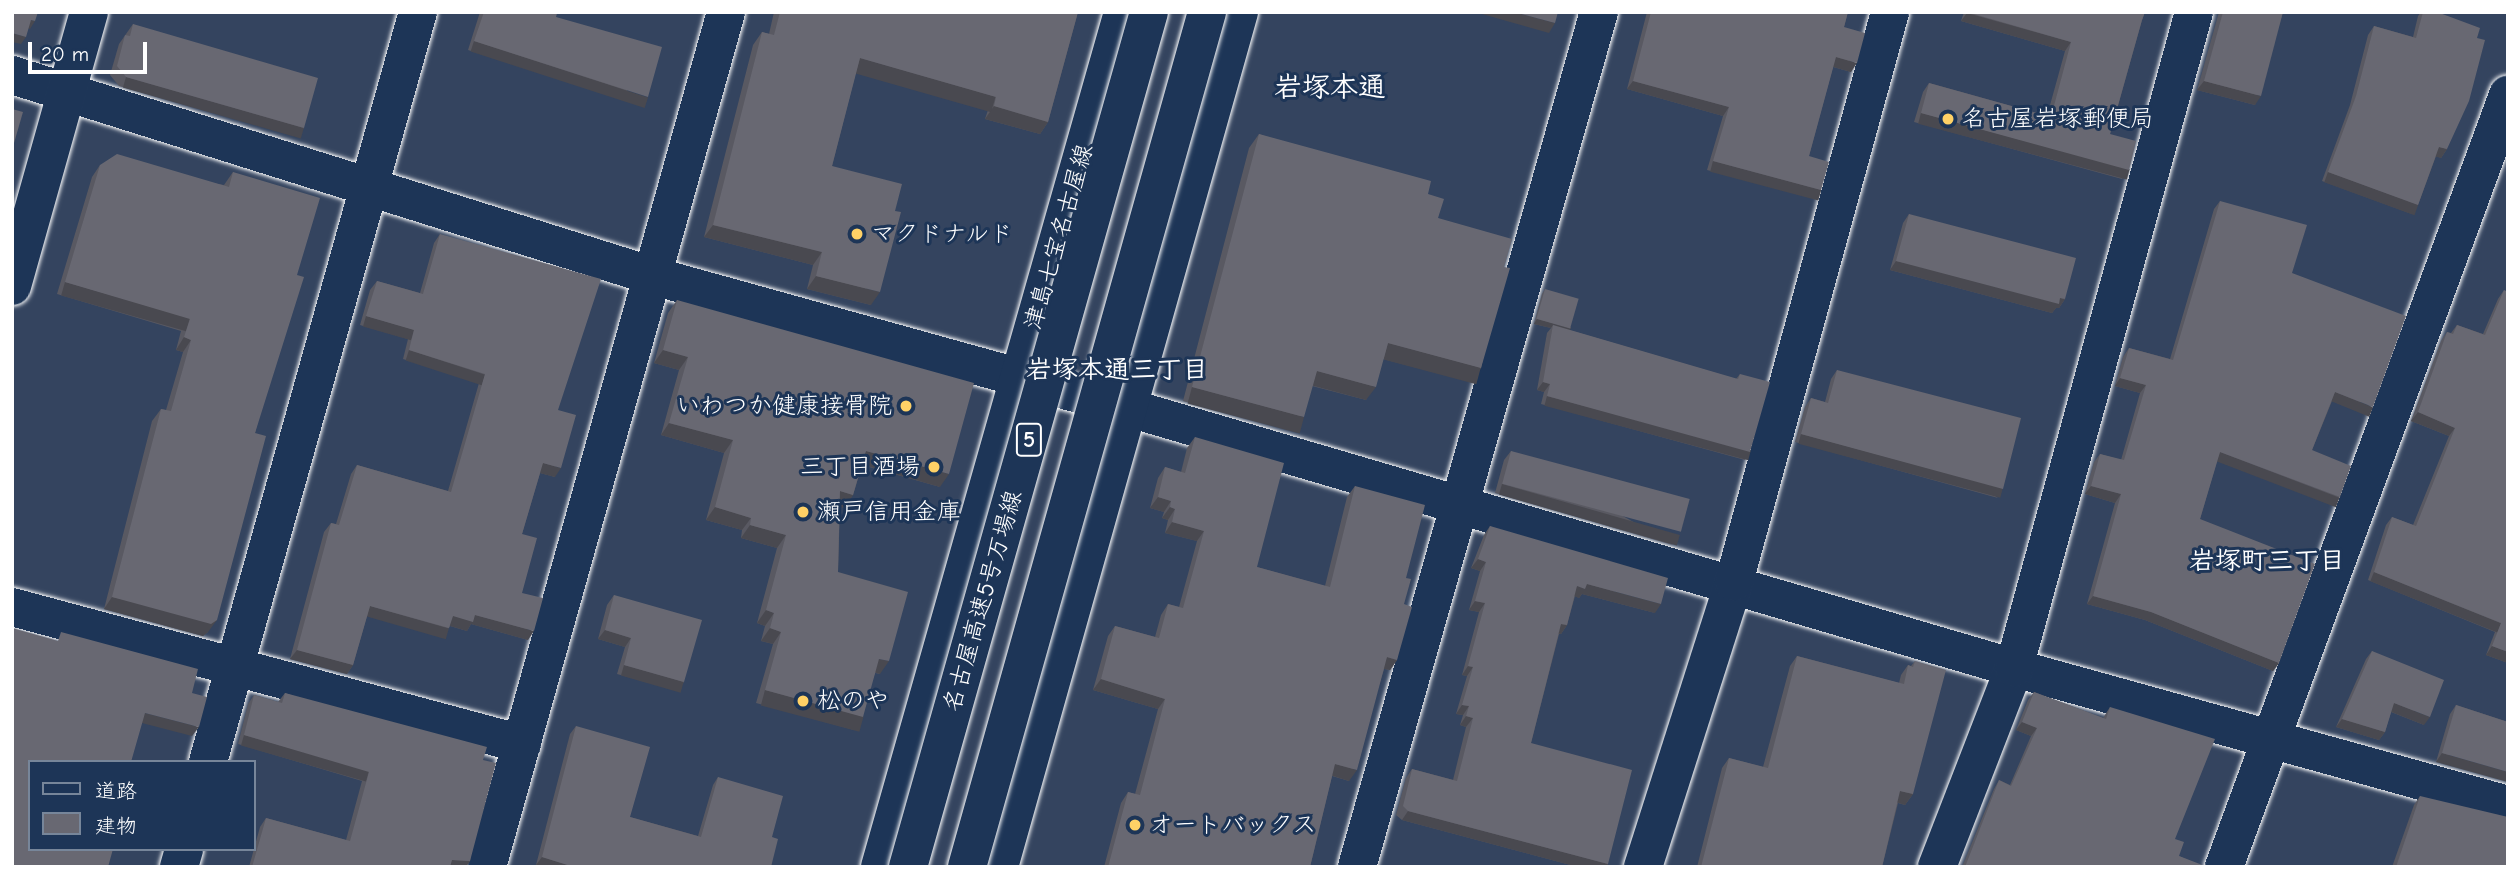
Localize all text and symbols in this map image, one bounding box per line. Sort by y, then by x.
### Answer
scale bar [32,28,150,72]
text: 20 m [41,42,89,66]
district label: 岩塚本通 [1274,70,1386,104]
place label: 名古屋岩塚郵便局 [1962,105,2154,133]
marker: 名古屋岩塚郵便局 [1940,111,1956,127]
street label: 津島七宝名古屋線 [1019,141,1099,333]
place label: マクドナルド [871,220,1015,248]
marker: マクドナルド [849,226,865,242]
district label: 岩塚本通三丁目 [1026,355,1208,387]
place label: いわつか健康接骨院 [676,392,892,420]
marker: いわつか健康接骨院 [898,398,914,414]
road number: 5 [1015,420,1043,460]
place label: 三丁目酒場 [800,453,920,481]
marker: 三丁目酒場 [926,459,942,475]
street label: 名古屋高速5号万場線 [938,487,1028,715]
place label: 瀬戸信用金庫 [817,498,961,526]
marker: 瀬戸信用金庫 [795,504,811,520]
district label: 岩塚町三丁目 [2189,546,2345,578]
place label: 松のや [817,687,889,715]
marker: 松のや [795,693,811,709]
legend [28,760,256,851]
text: 道路 [95,779,137,803]
place label: オートバックス [1149,811,1317,839]
text: 建物 [95,814,137,838]
marker: オートバックス [1127,817,1143,833]

